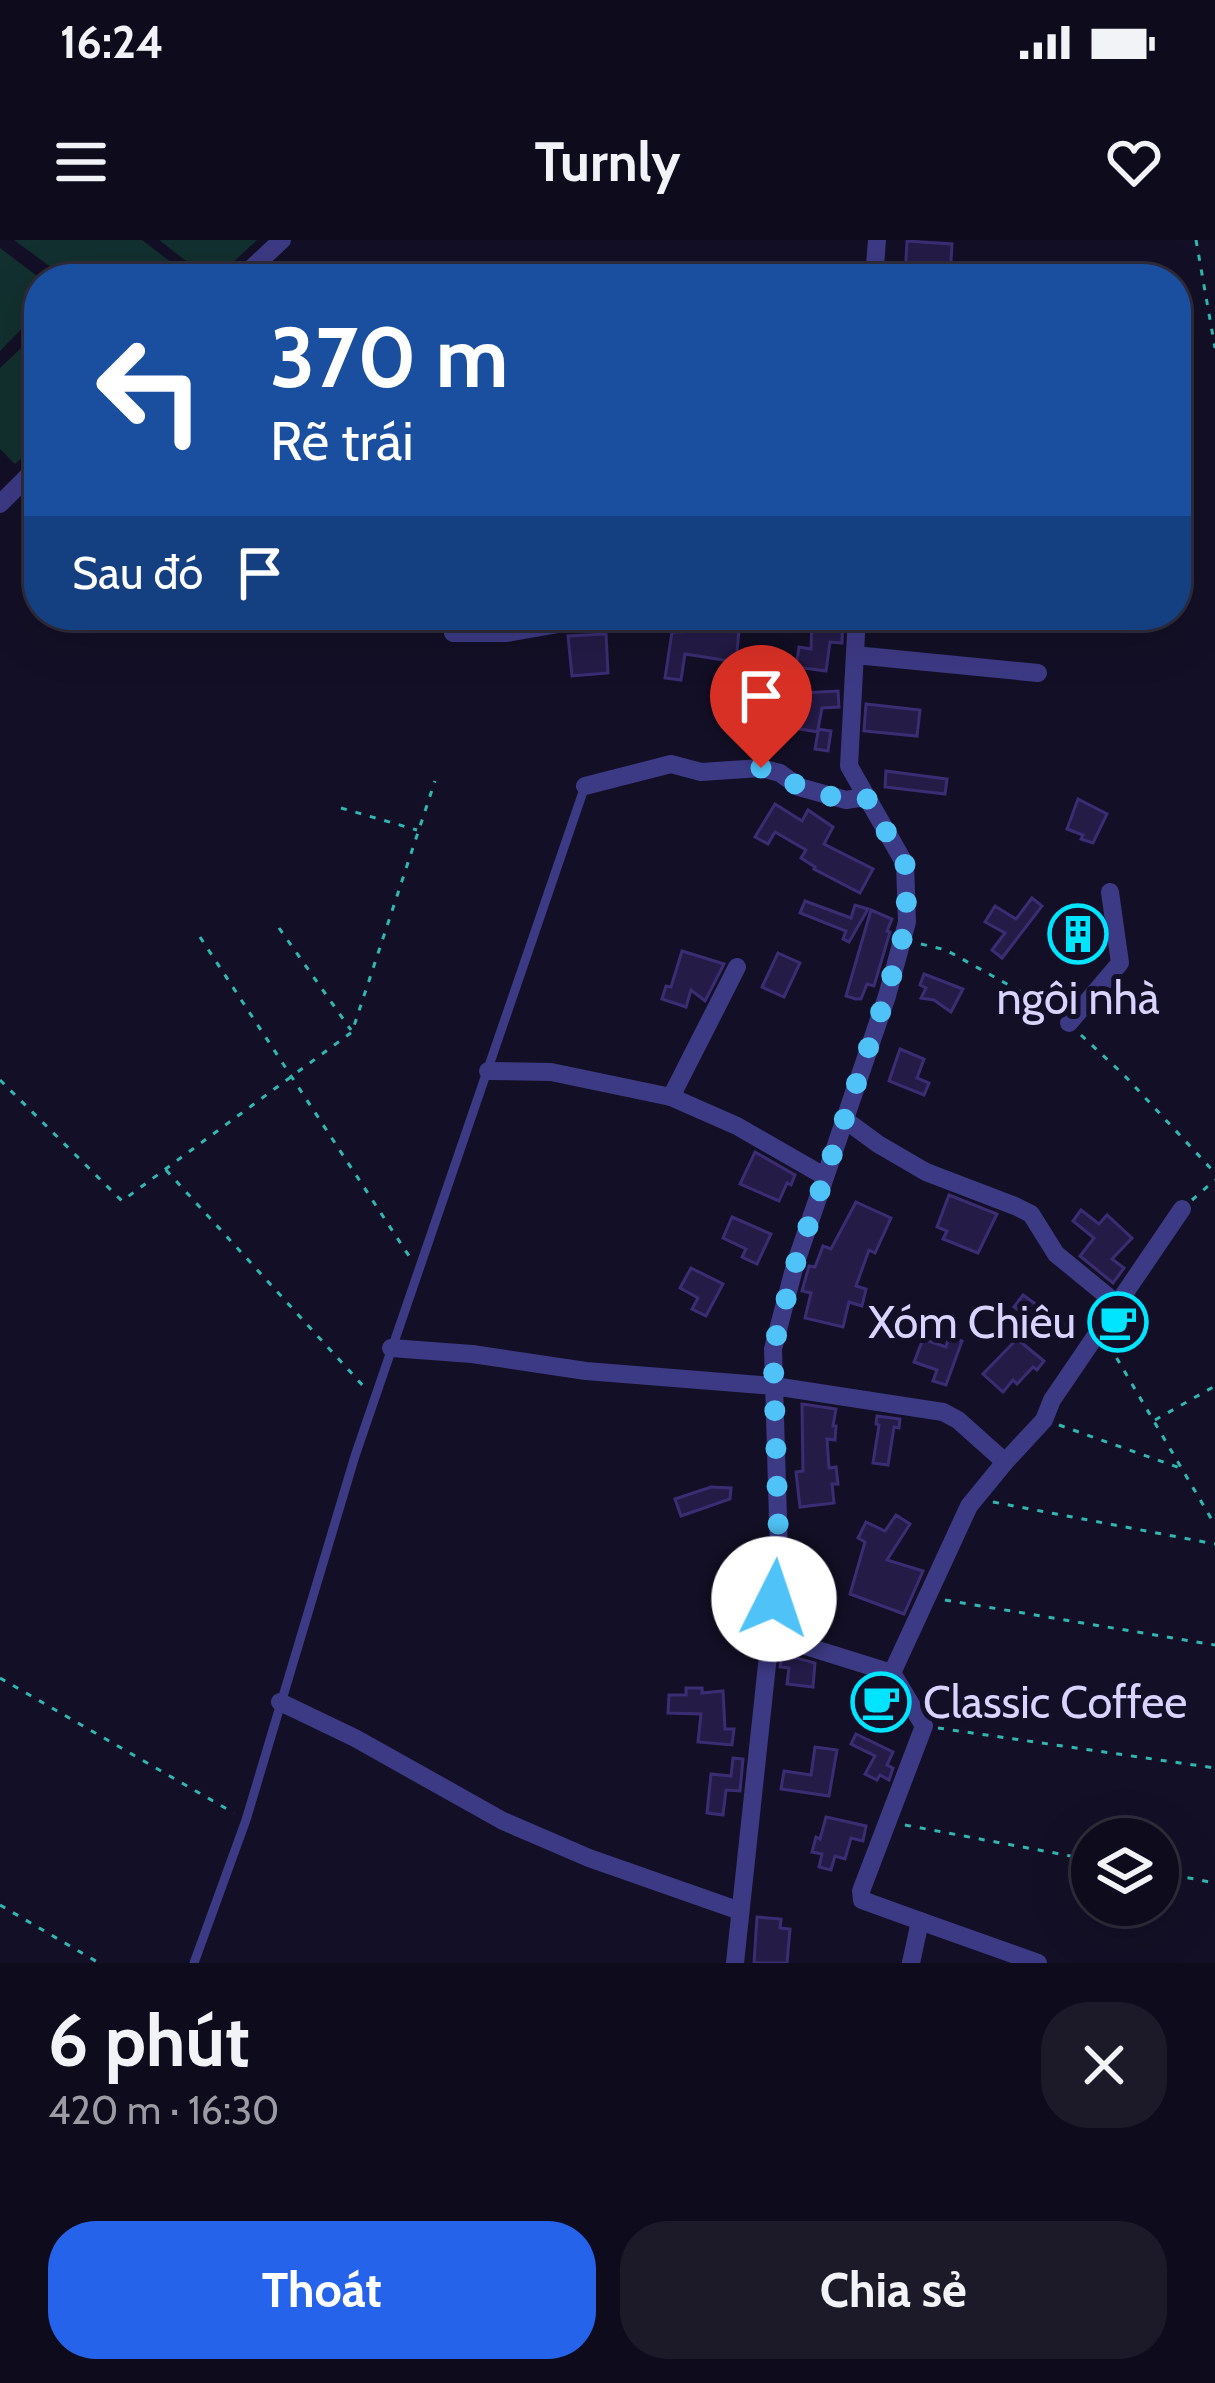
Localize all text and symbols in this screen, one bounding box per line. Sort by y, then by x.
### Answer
text: 16:24 [60,15,164,69]
icon: menu [48,129,114,195]
text: Turnly [535,129,680,195]
icon: heart [1101,129,1167,195]
text: 370 m [270,306,509,408]
icon: left [72,312,228,468]
text: Rẽ trái [270,408,414,474]
icon: arrive [227,540,293,606]
text: Sau đó [72,546,203,600]
pin [710,645,812,768]
icon: arrive [728,663,794,729]
building icon: ngôi nhà [1047,903,1109,965]
place label: ngôi nhà [996,971,1160,1025]
cafe icon: Xóm Chiêu [1087,1291,1149,1353]
place label: Xóm Chiêu [868,1295,1076,1349]
position arrow [711,1536,837,1662]
cafe icon: Classic Coffee [850,1671,912,1733]
place label: Classic Coffee [923,1675,1187,1729]
map controls [1071,1818,1179,1926]
button: layers [1071,1818,1179,1926]
text: 6 phút [48,1997,250,2084]
button: close [1041,2002,1167,2128]
text: 420 m · 16:30 [48,2086,279,2134]
button: Thoát [48,2221,596,2359]
button: Chia sẻ [620,2221,1167,2359]

